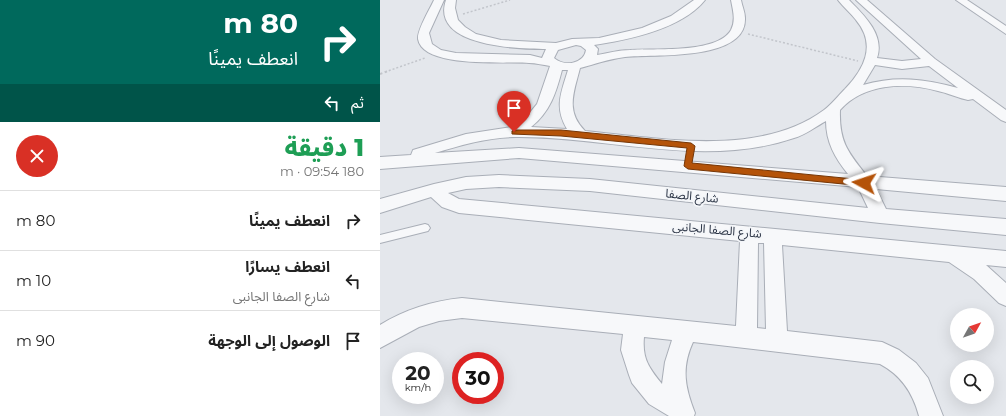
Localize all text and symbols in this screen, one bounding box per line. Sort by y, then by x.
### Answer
text: 80 m [223,6,298,40]
icon: right [312,16,364,68]
text: انعطف يمينًا [208,48,298,70]
pin [497,91,531,132]
icon: left [321,92,343,114]
text: ثم [351,93,364,112]
icon: arrive [503,97,525,119]
text: 1 دقيقة [285,133,364,162]
button: close [16,135,58,177]
position arrow [843,162,885,204]
text: 180 m · 09:54 [280,163,364,179]
street label: شارع الصفا [665,185,719,208]
icon: right [342,210,364,232]
text: 80 m [16,211,55,230]
text: انعطف يمينًا [249,211,330,230]
street label: شارع الصفا الجانبى [672,218,762,243]
text: انعطف يسارًا [245,257,330,276]
icon: left [342,270,364,292]
text: 10 m [16,271,51,290]
text: شارع الصفا الجانبى [233,288,330,304]
north arrow [950,308,994,352]
map controls [950,308,994,404]
icon: arrive [342,330,364,352]
text: 90 m [16,331,55,350]
text: الوصول إلى الوجهة [208,331,330,350]
speed limit sign: 30 [452,352,504,404]
button: search [950,360,994,404]
text: 20 [405,361,431,385]
text: km/h [405,381,431,394]

